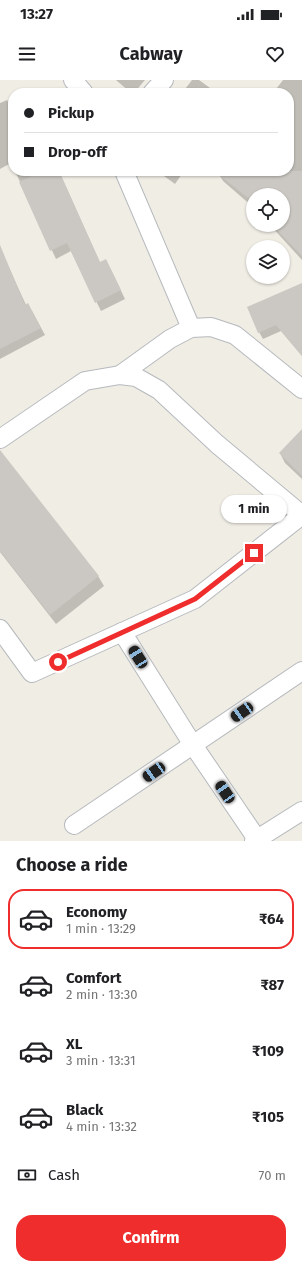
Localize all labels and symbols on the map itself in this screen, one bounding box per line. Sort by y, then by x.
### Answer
callout: 1 min [221,495,287,523]
route end [245,544,263,562]
car [127,644,149,670]
route start [49,653,67,671]
car [229,700,255,724]
car [141,760,167,784]
car [213,779,237,805]

